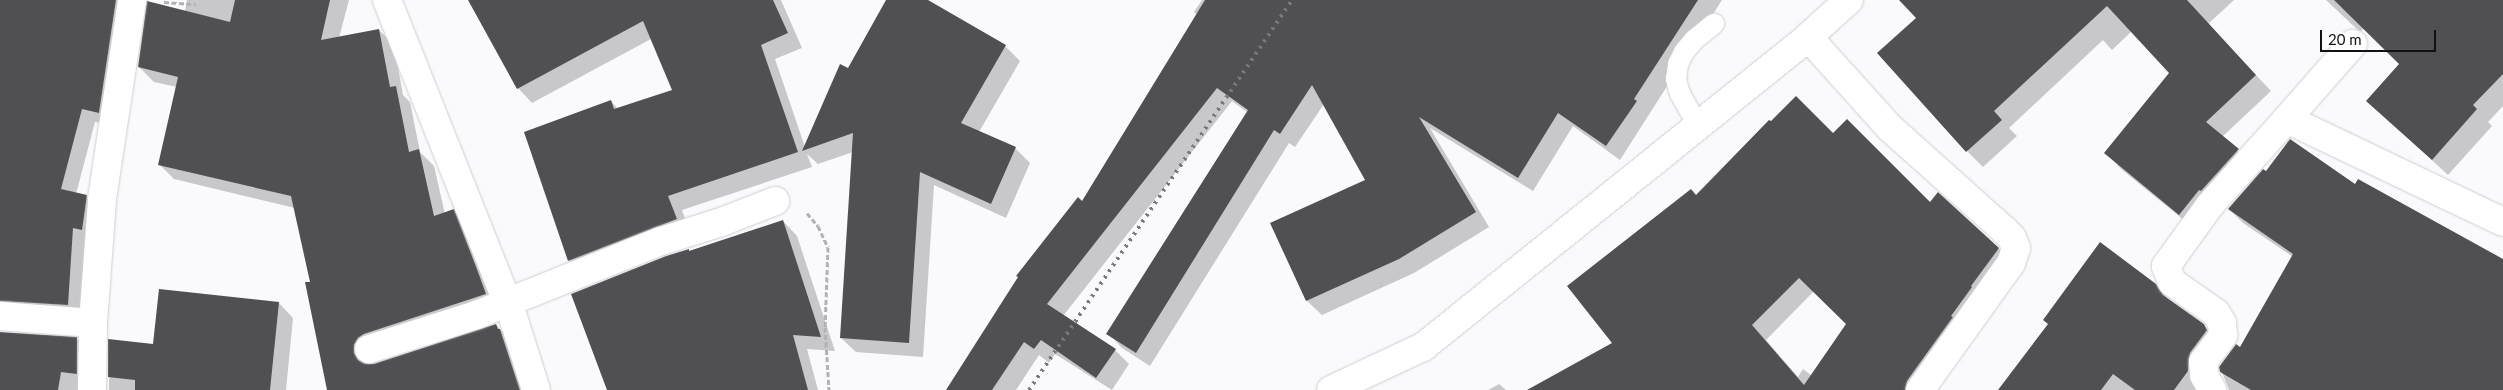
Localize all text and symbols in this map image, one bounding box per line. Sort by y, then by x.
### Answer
scale bar [2323,20,2439,52]
text: 20 m [2328,30,2362,48]

